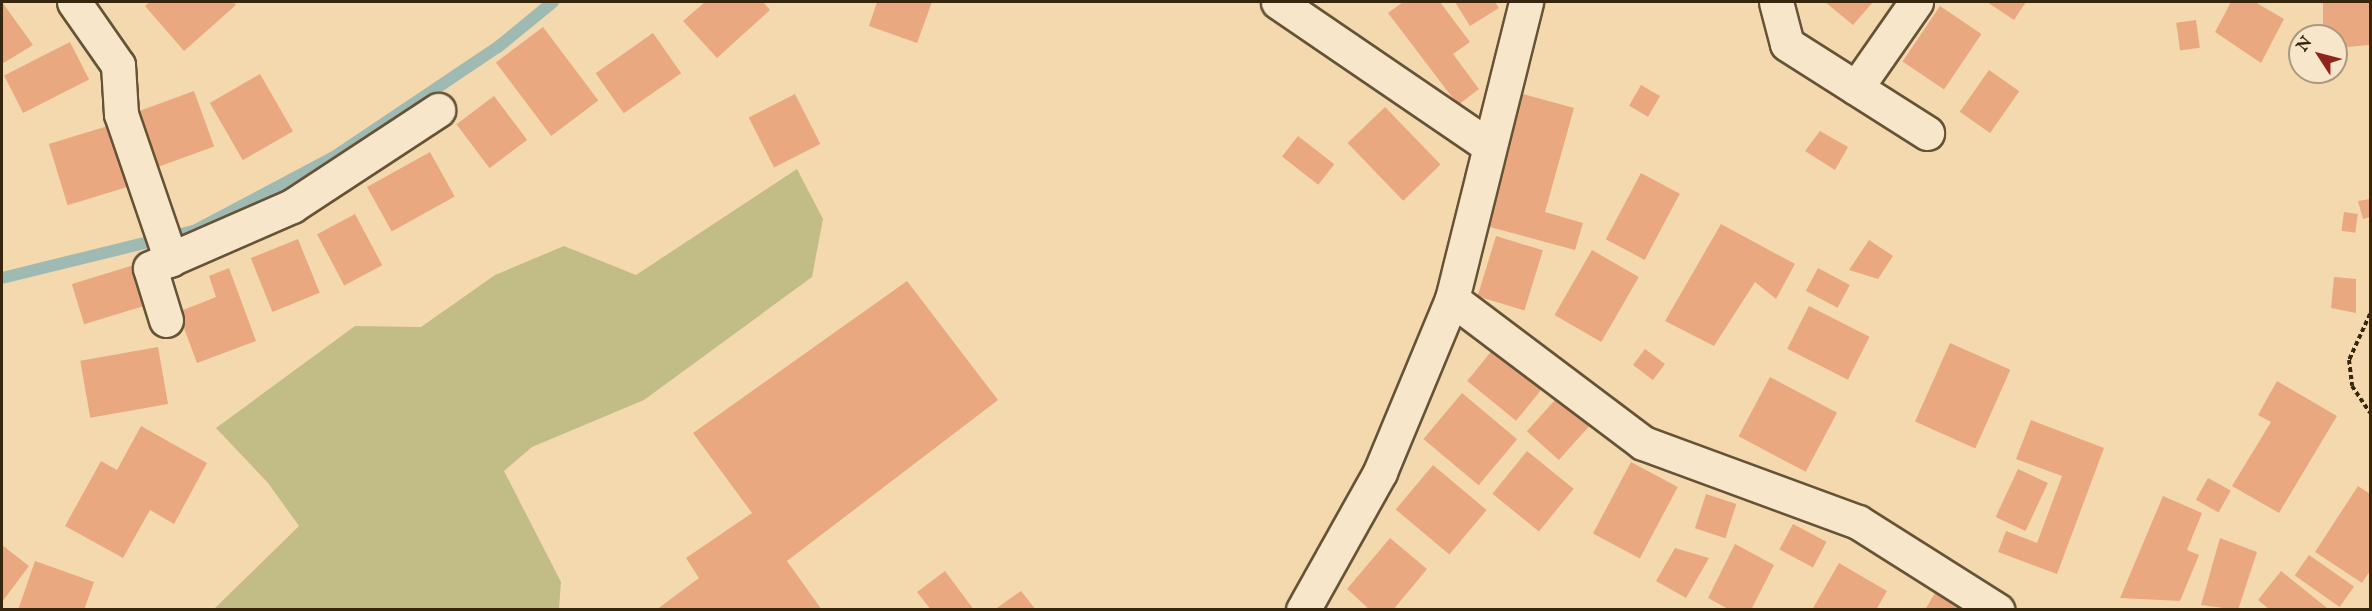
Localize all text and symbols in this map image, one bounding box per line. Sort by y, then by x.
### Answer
north arrow [2288,24,2348,84]
text: N [2293,33,2317,56]

